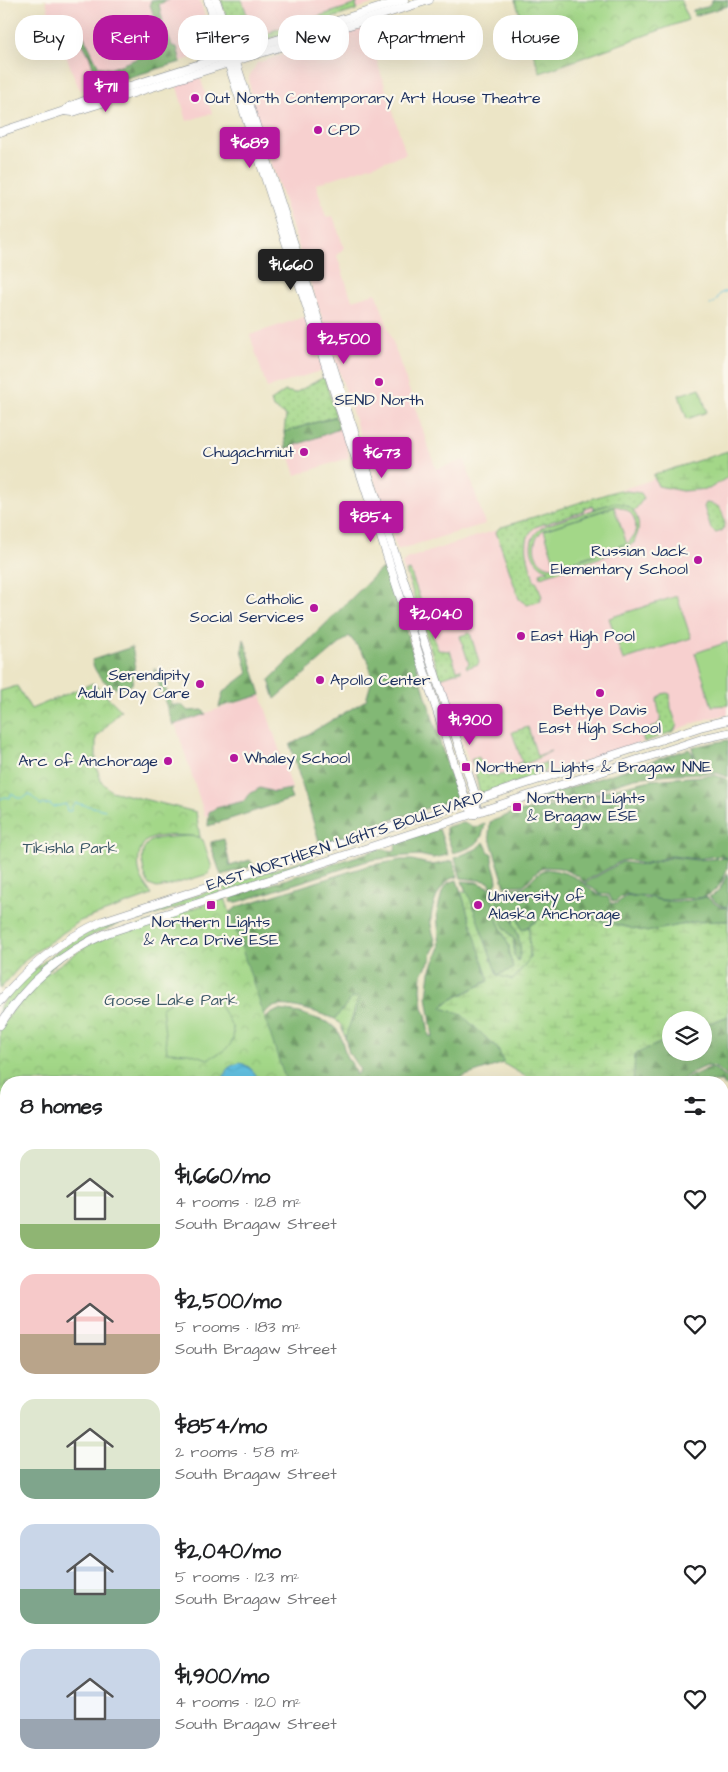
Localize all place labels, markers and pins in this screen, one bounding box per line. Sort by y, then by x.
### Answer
pin: $711 [76,70,136,113]
place label: Out North Contemporary Art House Theatre [205,87,541,110]
marker: Out North Contemporary Art House Theatre [189,92,201,104]
place label: CPD [328,119,360,141]
marker: CPD [312,124,324,136]
pin: $689 [220,126,280,169]
pin: $1,660 [250,248,332,291]
pin: $2,500 [303,322,385,365]
marker: SEND North [373,376,385,388]
place label: SEND North [335,389,423,411]
pin: $673 [352,436,412,479]
place label: Chugachmiut [203,441,295,464]
marker: Chugachmiut [298,446,310,458]
pin: $854 [341,500,401,543]
place label: Russian Jack Elementary School [551,540,688,581]
marker: Russian Jack Elementary School [692,554,704,566]
place label: Catholic Social Services [190,588,304,628]
pin: $2,040 [395,598,477,640]
marker: Catholic Social Services [308,602,320,614]
place label: East High Pool [531,625,635,648]
marker: East High Pool [515,630,527,642]
place label: Serendipity Adult Day Care [77,664,190,705]
place label: Apollo Center [330,669,431,691]
marker: Apollo Center [314,674,326,686]
marker: Serendipity Adult Day Care [194,678,206,690]
marker: Bettye Davis East High School [594,687,606,699]
place label: Bettye Davis East High School [539,699,661,740]
pin: $1,900 [429,704,511,746]
place label: Whaley School [244,747,350,770]
place label: Arc of Anchorage [18,750,158,773]
marker: Whaley School [228,752,240,764]
marker: Arc of Anchorage [162,755,174,767]
place label: Northern Lights & Bragaw NNE [476,756,712,779]
marker: Northern Lights & Bragaw NNE [460,761,472,773]
place label: Northern Lights & Bragaw ESE [527,787,645,828]
marker: Northern Lights & Bragaw ESE [511,801,523,813]
place label: University of Alaska Anchorage [488,885,621,926]
marker: Northern Lights & Arca Drive ESE [205,899,217,911]
marker: University of Alaska Anchorage [472,899,484,911]
place label: Northern Lights & Arca Drive ESE [143,911,279,951]

